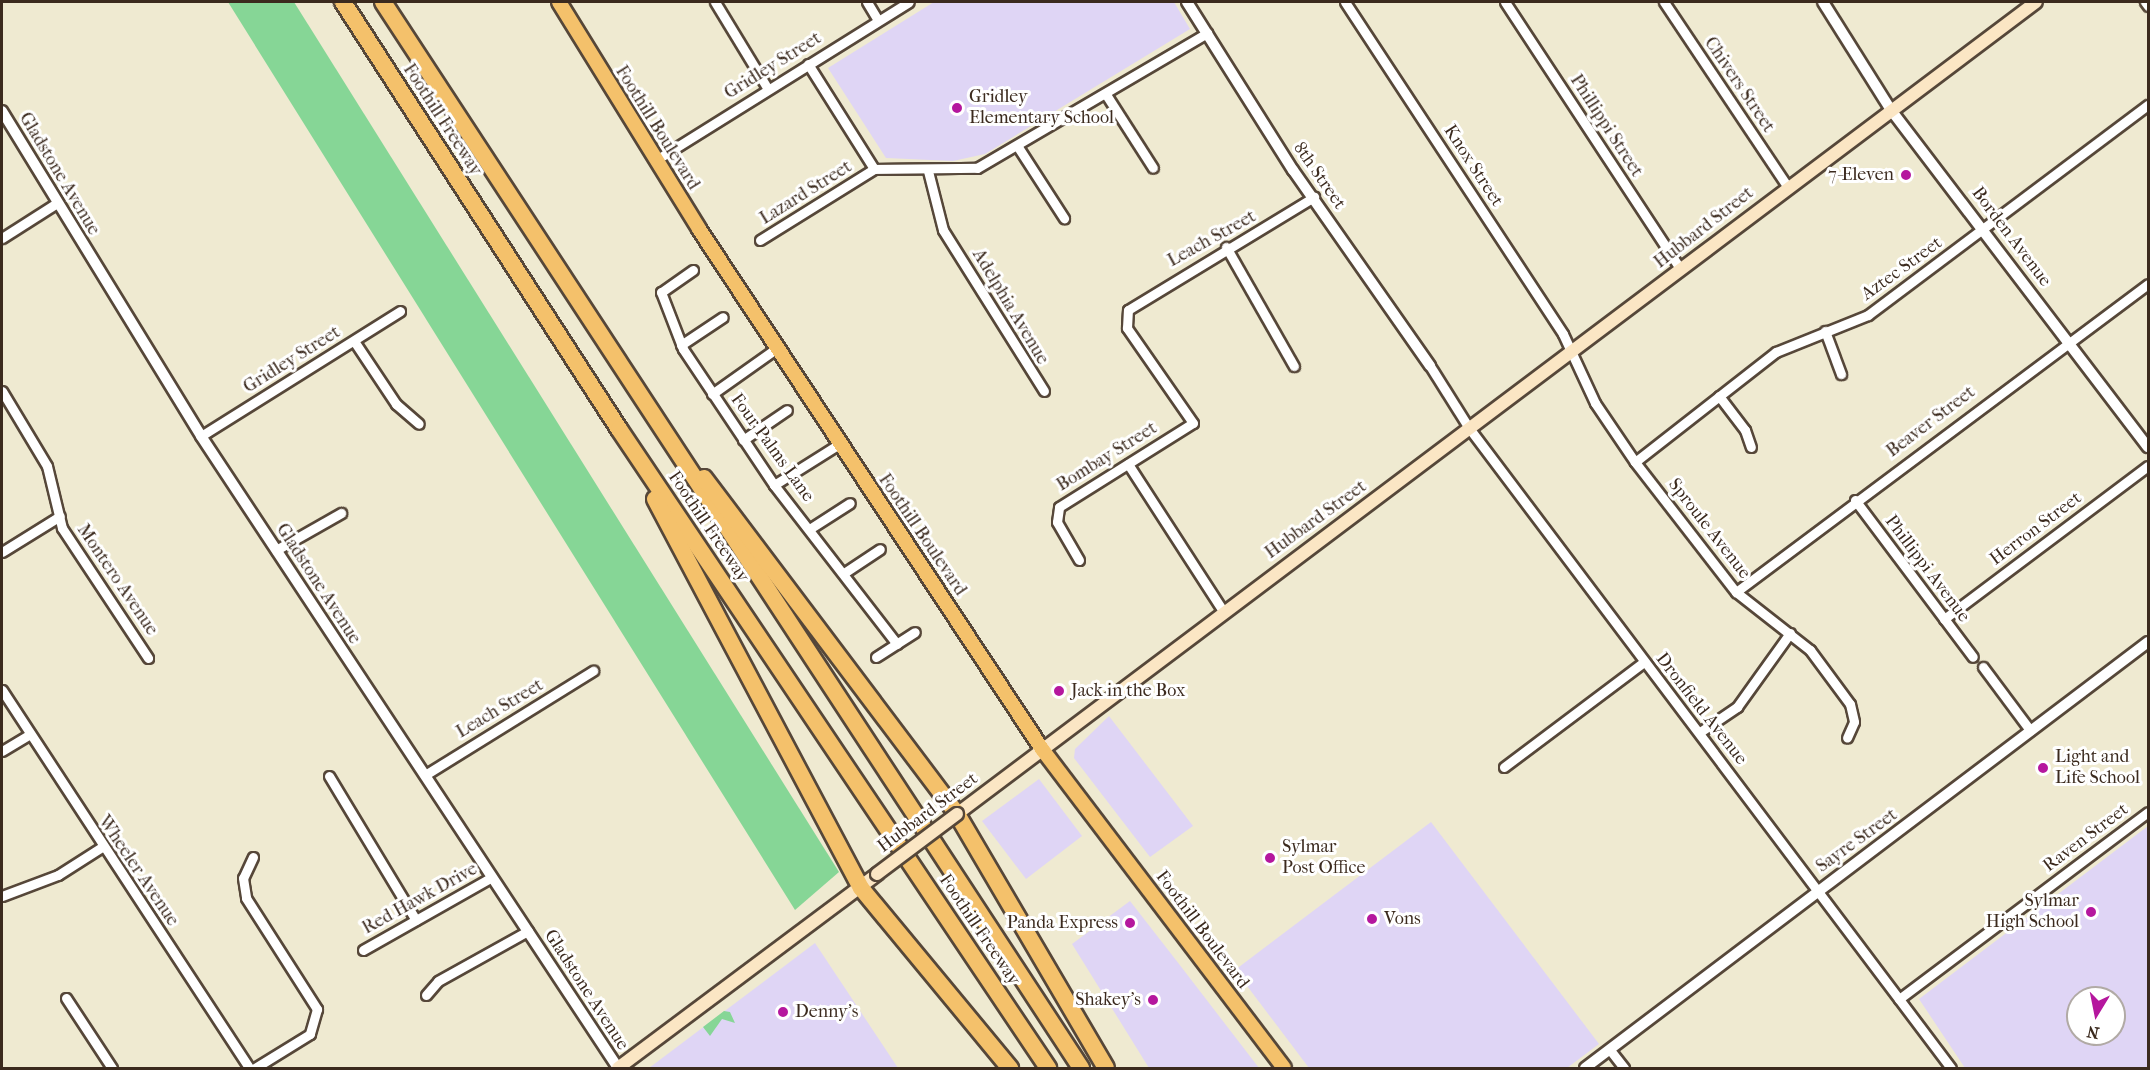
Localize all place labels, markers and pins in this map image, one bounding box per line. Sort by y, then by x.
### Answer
place label: Gridley Elementary School [969,87,1114,130]
marker: Gridley Elementary School [950,101,964,115]
place label: 7-Eleven [1828,164,1894,186]
marker: 7-Eleven [1899,168,1913,182]
place label: Jack in the Box [1071,680,1185,702]
marker: Jack in the Box [1052,684,1066,698]
place label: Light and Life School [2055,747,2140,789]
marker: Light and Life School [2036,761,2050,775]
place label: Sylmar Post Office [1282,837,1365,880]
marker: Sylmar Post Office [1263,851,1277,865]
place label: Sylmar High School [1986,891,2079,934]
marker: Sylmar High School [2084,905,2098,919]
place label: Vons [1384,908,1421,930]
place label: Panda Express [1007,912,1118,934]
marker: Vons [1365,912,1379,926]
marker: Panda Express [1123,916,1137,930]
place label: Shakey's [1075,989,1141,1011]
marker: Shakey's [1146,993,1160,1007]
place label: Denny's [795,1001,858,1023]
marker: Denny's [776,1005,790,1019]

